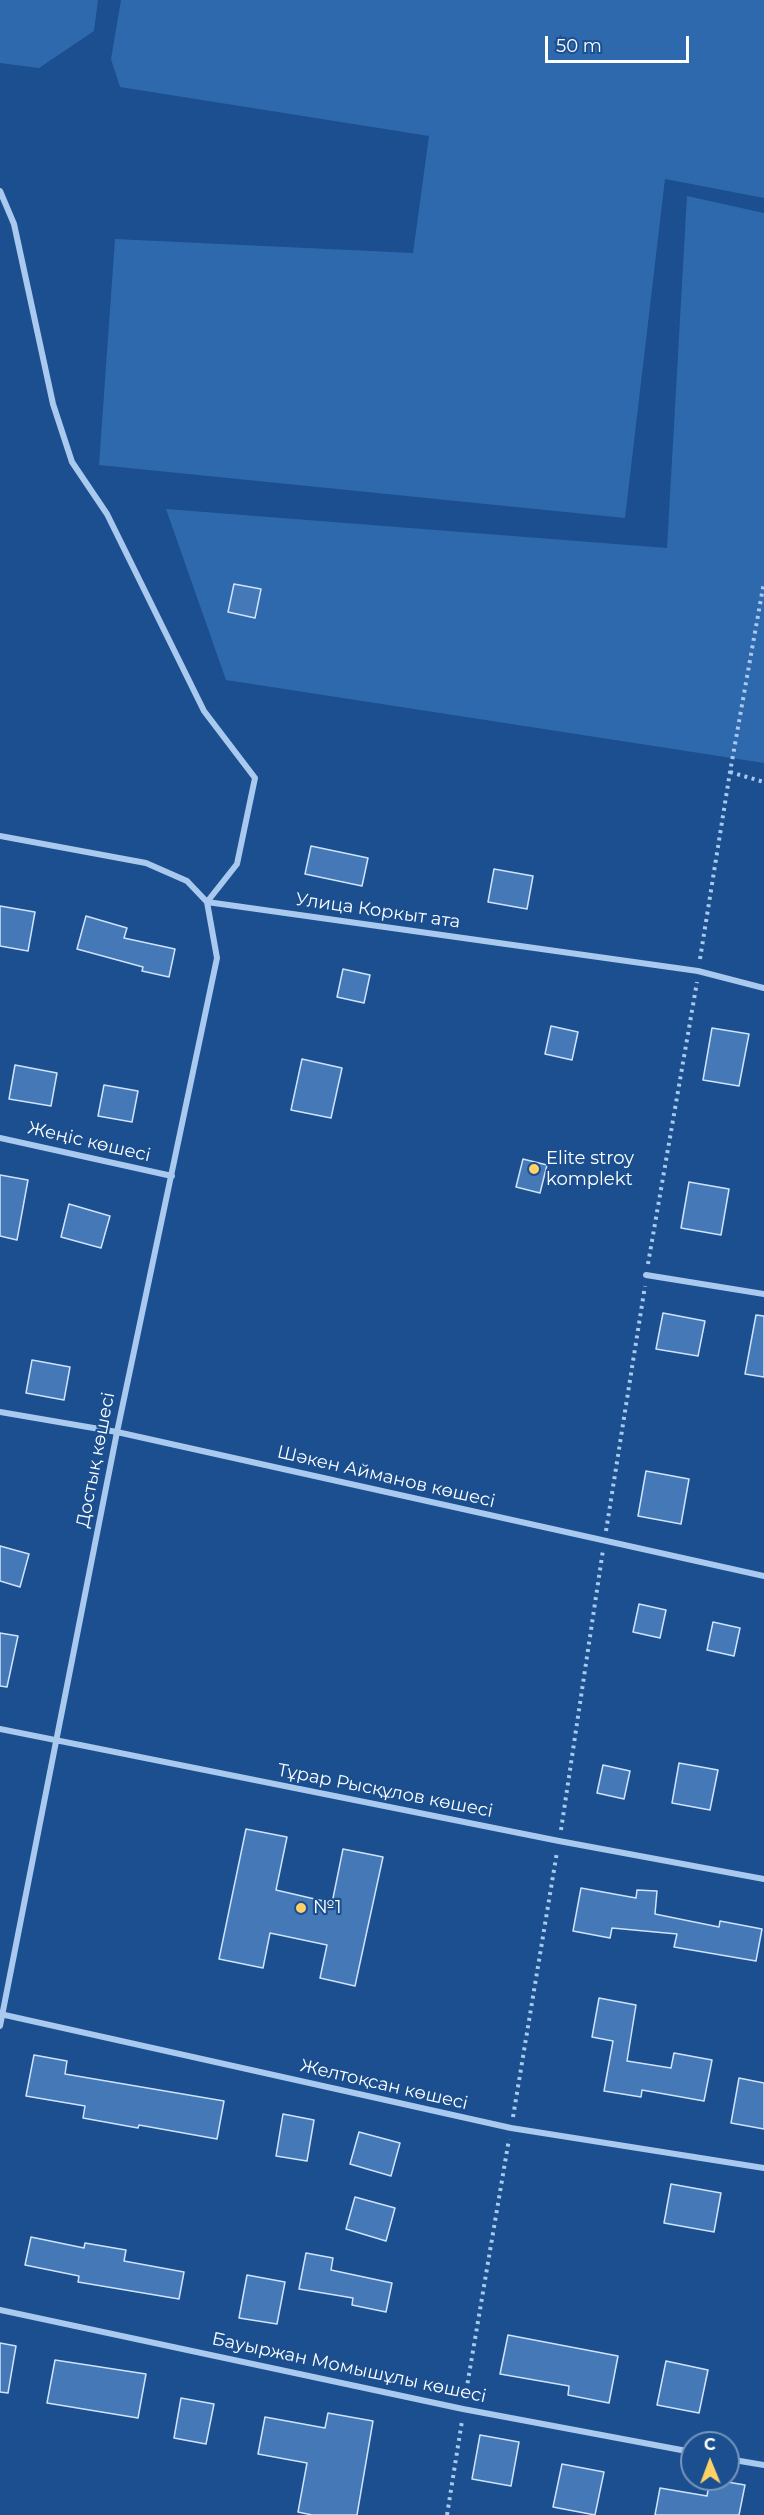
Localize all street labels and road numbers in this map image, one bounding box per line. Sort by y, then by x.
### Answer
street label: Улица Коркыт ата [294,889,462,933]
street label: Жеңіс көшесі [25,1117,153,1167]
street label: Достық көшесі [72,1390,120,1530]
street label: Шәкен Айманов көшесі [275,1441,497,1513]
street label: Тұрар Рысқұлов көшесі [275,1759,495,1823]
street label: Желтоқсан көшесі [298,2055,470,2115]
street label: Бауыржан Момышұлы көшесі [210,2328,488,2408]

